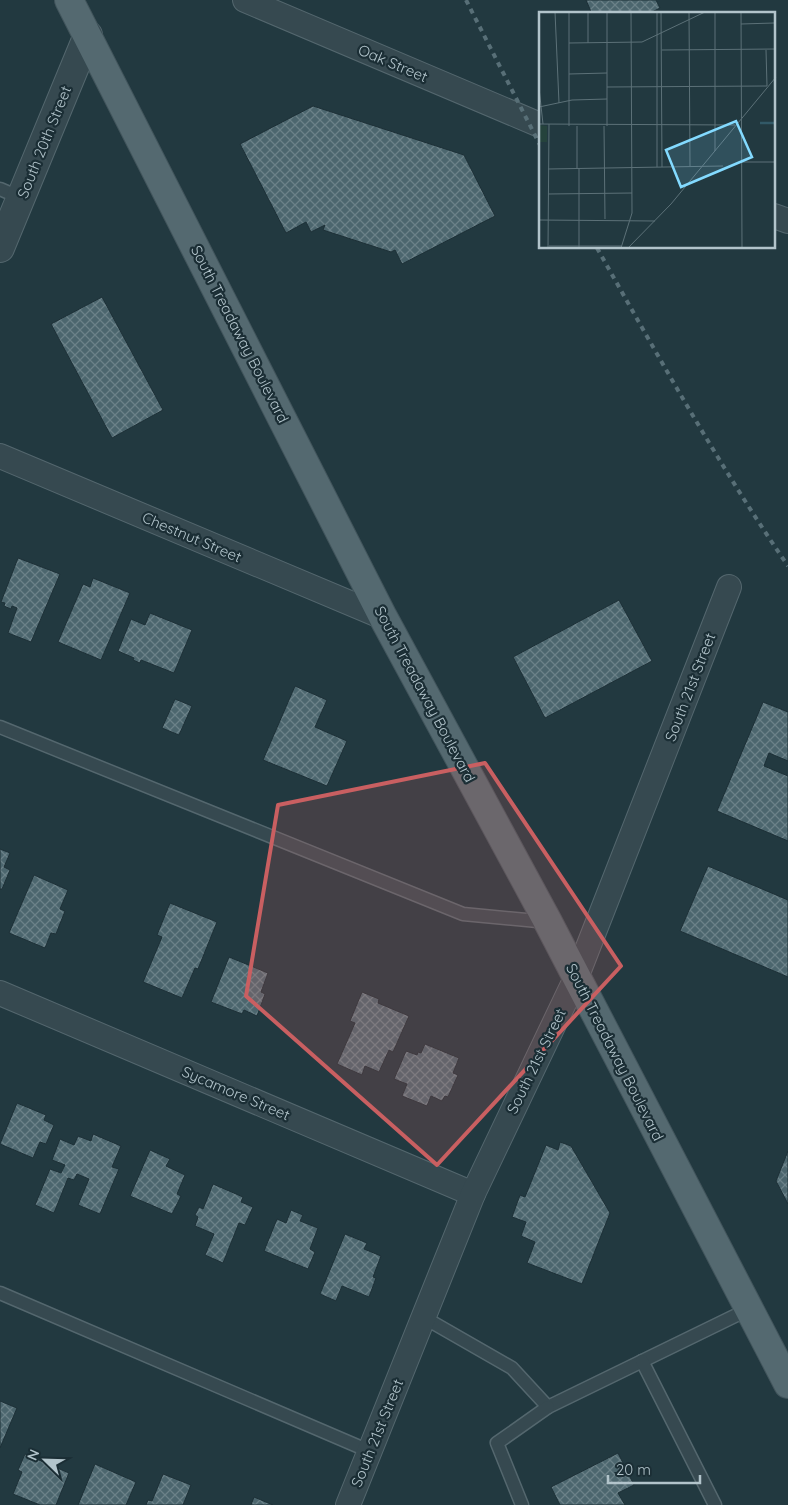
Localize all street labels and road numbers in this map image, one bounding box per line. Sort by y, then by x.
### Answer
street label: Oak Street [355,40,431,86]
street label: South 20th Street [13,83,75,201]
street label: South Treadaway Boulevard [187,242,293,426]
street label: Chestnut Street [139,507,245,567]
street label: South Treadaway Boulevard [370,603,480,785]
street label: South 21st Street [661,630,719,744]
street label: South Treadaway Boulevard [562,960,668,1144]
street label: South 21st Street [502,1005,570,1117]
street label: Sycamore Street [179,1062,293,1124]
street label: South 21st Street [347,1376,407,1490]

